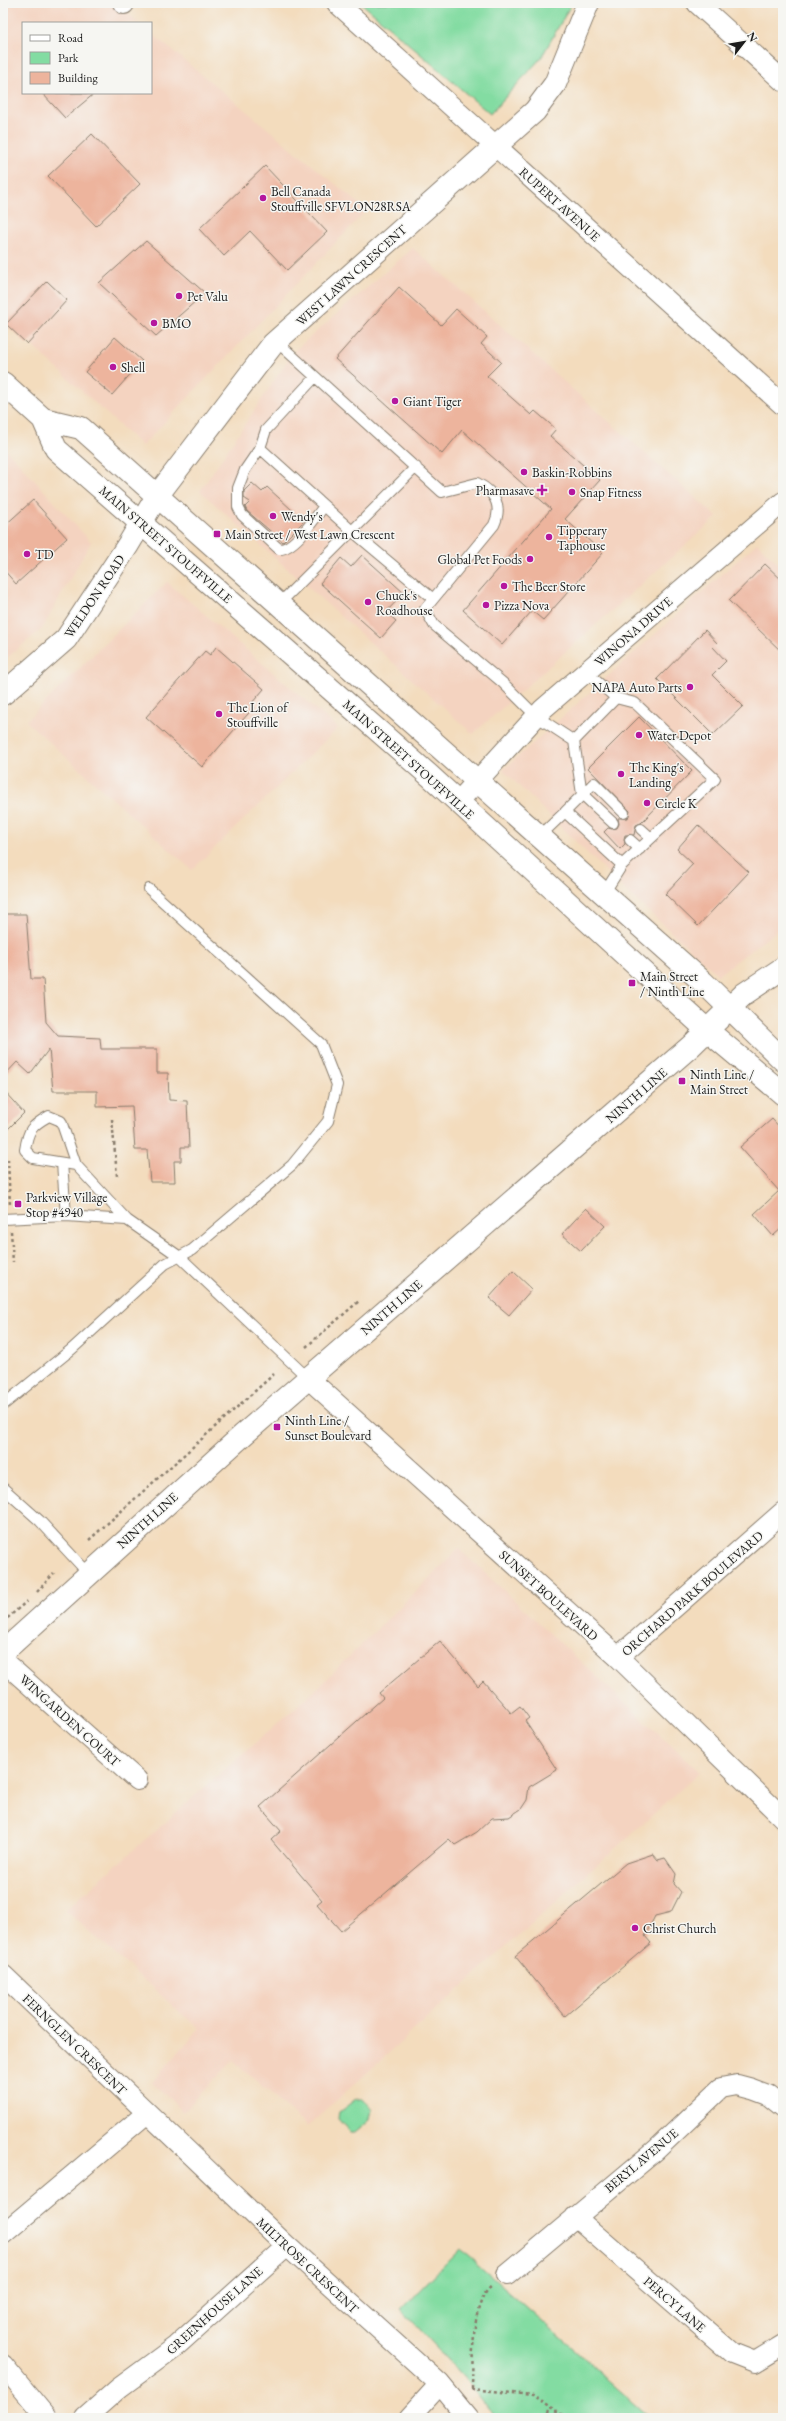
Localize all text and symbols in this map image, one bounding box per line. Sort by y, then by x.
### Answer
legend [22,22,152,94]
north arrow [724,22,764,62]
text: N [744,29,761,44]
text: Road [58,30,84,46]
text: Park [58,50,79,66]
text: Building [58,70,99,86]
street label: RUPERT AVENUE [516,164,604,245]
place label: Bell Canada Stouffville SFVLON28RSA [271,183,412,215]
marker: Bell Canada Stouffville SFVLON28RSA [258,193,268,203]
street label: WEST LAWN CRESCENT [292,221,411,330]
place label: Pet Valu [187,288,228,305]
marker: Pet Valu [174,291,184,301]
place label: BMO [162,315,191,332]
marker: BMO [149,318,159,328]
place label: Shell [121,359,145,376]
marker: Shell [108,362,118,372]
place label: Giant Tiger [403,393,462,410]
marker: Giant Tiger [390,396,400,406]
place label: Baskin-Robbins [532,464,612,481]
marker: Baskin-Robbins [519,467,529,477]
street label: MAIN STREET STOUFFVILLE [96,482,236,607]
place label: Pharmasave [476,482,534,499]
place label: Snap Fitness [580,484,642,501]
marker: Pharmasave [537,485,547,495]
marker: Snap Fitness [567,487,577,497]
place label: Wendy's [281,508,323,525]
marker: Wendy's [268,511,278,521]
place label: Tipperary Taphouse [557,522,607,554]
place label: Main Street / West Lawn Crescent [225,526,395,543]
marker: Main Street / West Lawn Crescent [212,529,222,539]
marker: Tipperary Taphouse [544,532,554,542]
place label: TD [35,546,54,563]
marker: TD [22,549,32,559]
street label: WELDON ROAD [60,551,129,641]
place label: Global Pet Foods [437,551,522,568]
marker: Global Pet Foods [525,554,535,564]
place label: The Beer Store [512,578,586,595]
marker: The Beer Store [499,581,509,591]
place label: Chuck's Roadhouse [376,587,432,619]
street label: WINONA DRIVE [591,593,676,670]
marker: Chuck's Roadhouse [363,597,373,607]
place label: Pizza Nova [494,597,550,614]
marker: Pizza Nova [481,600,491,610]
place label: NAPA Auto Parts [592,679,682,696]
marker: NAPA Auto Parts [685,682,695,692]
street label: MAIN STREET STOUFFVILLE [339,696,478,823]
place label: The Lion of Stouffville [227,699,289,731]
marker: The Lion of Stouffville [214,709,224,719]
place label: Water Depot [647,727,711,744]
marker: Water Depot [634,730,644,740]
place label: The King's Landing [629,759,683,791]
marker: The King's Landing [616,769,626,779]
place label: Circle K [655,795,697,812]
marker: Circle K [642,798,652,808]
place label: Main Street / Ninth Line [640,968,704,1000]
marker: Main Street / Ninth Line [627,978,637,988]
street label: NINTH LINE [602,1064,671,1127]
place label: Ninth Line / Main Street [690,1066,754,1098]
marker: Ninth Line / Main Street [677,1076,687,1086]
place label: Parkview Village Stop #4940 [26,1189,107,1221]
marker: Parkview Village Stop #4940 [13,1199,23,1209]
street label: NINTH LINE [357,1276,426,1339]
place label: Ninth Line / Sunset Boulevard [285,1412,372,1444]
marker: Ninth Line / Sunset Boulevard [272,1422,282,1432]
street label: NINTH LINE [113,1488,181,1552]
street label: ORCHARD PARK BOULEVARD [618,1527,767,1660]
street label: SUNSET BOULEVARD [495,1546,602,1645]
street label: WINGARDEN COURT [16,1671,124,1770]
place label: Christ Church [643,1920,717,1937]
marker: Christ Church [630,1923,640,1933]
street label: FERNGLEN CRESCENT [19,1990,131,2099]
street label: BERYL AVENUE [601,2125,682,2196]
street label: MILTROSE CRESCENT [253,2214,362,2317]
street label: GREENHOUSE LANE [163,2263,266,2358]
street label: PERCY LANE [640,2273,709,2336]

